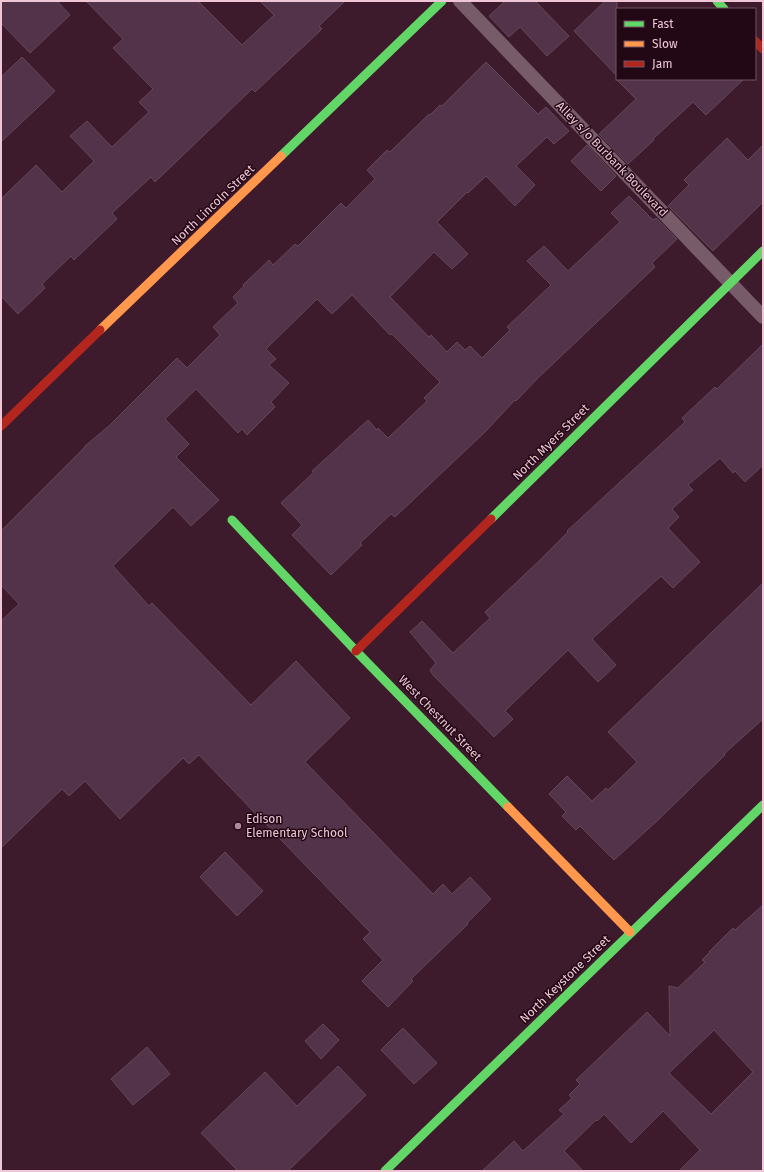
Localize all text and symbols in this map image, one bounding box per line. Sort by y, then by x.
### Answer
legend [616,8,756,80]
text: Fast [652,17,674,31]
text: Slow [652,37,678,51]
text: Jam [652,57,672,71]
street label: Alley s/o Burbank Boulevard [553,99,671,219]
street label: North Lincoln Street [169,161,258,248]
street label: North Myers Street [510,401,592,483]
street label: West Chestnut Street [395,672,485,764]
place label: Edison Elementary School [246,812,348,840]
marker: Edison Elementary School [233,821,243,831]
street label: North Keystone Street [517,932,613,1026]

